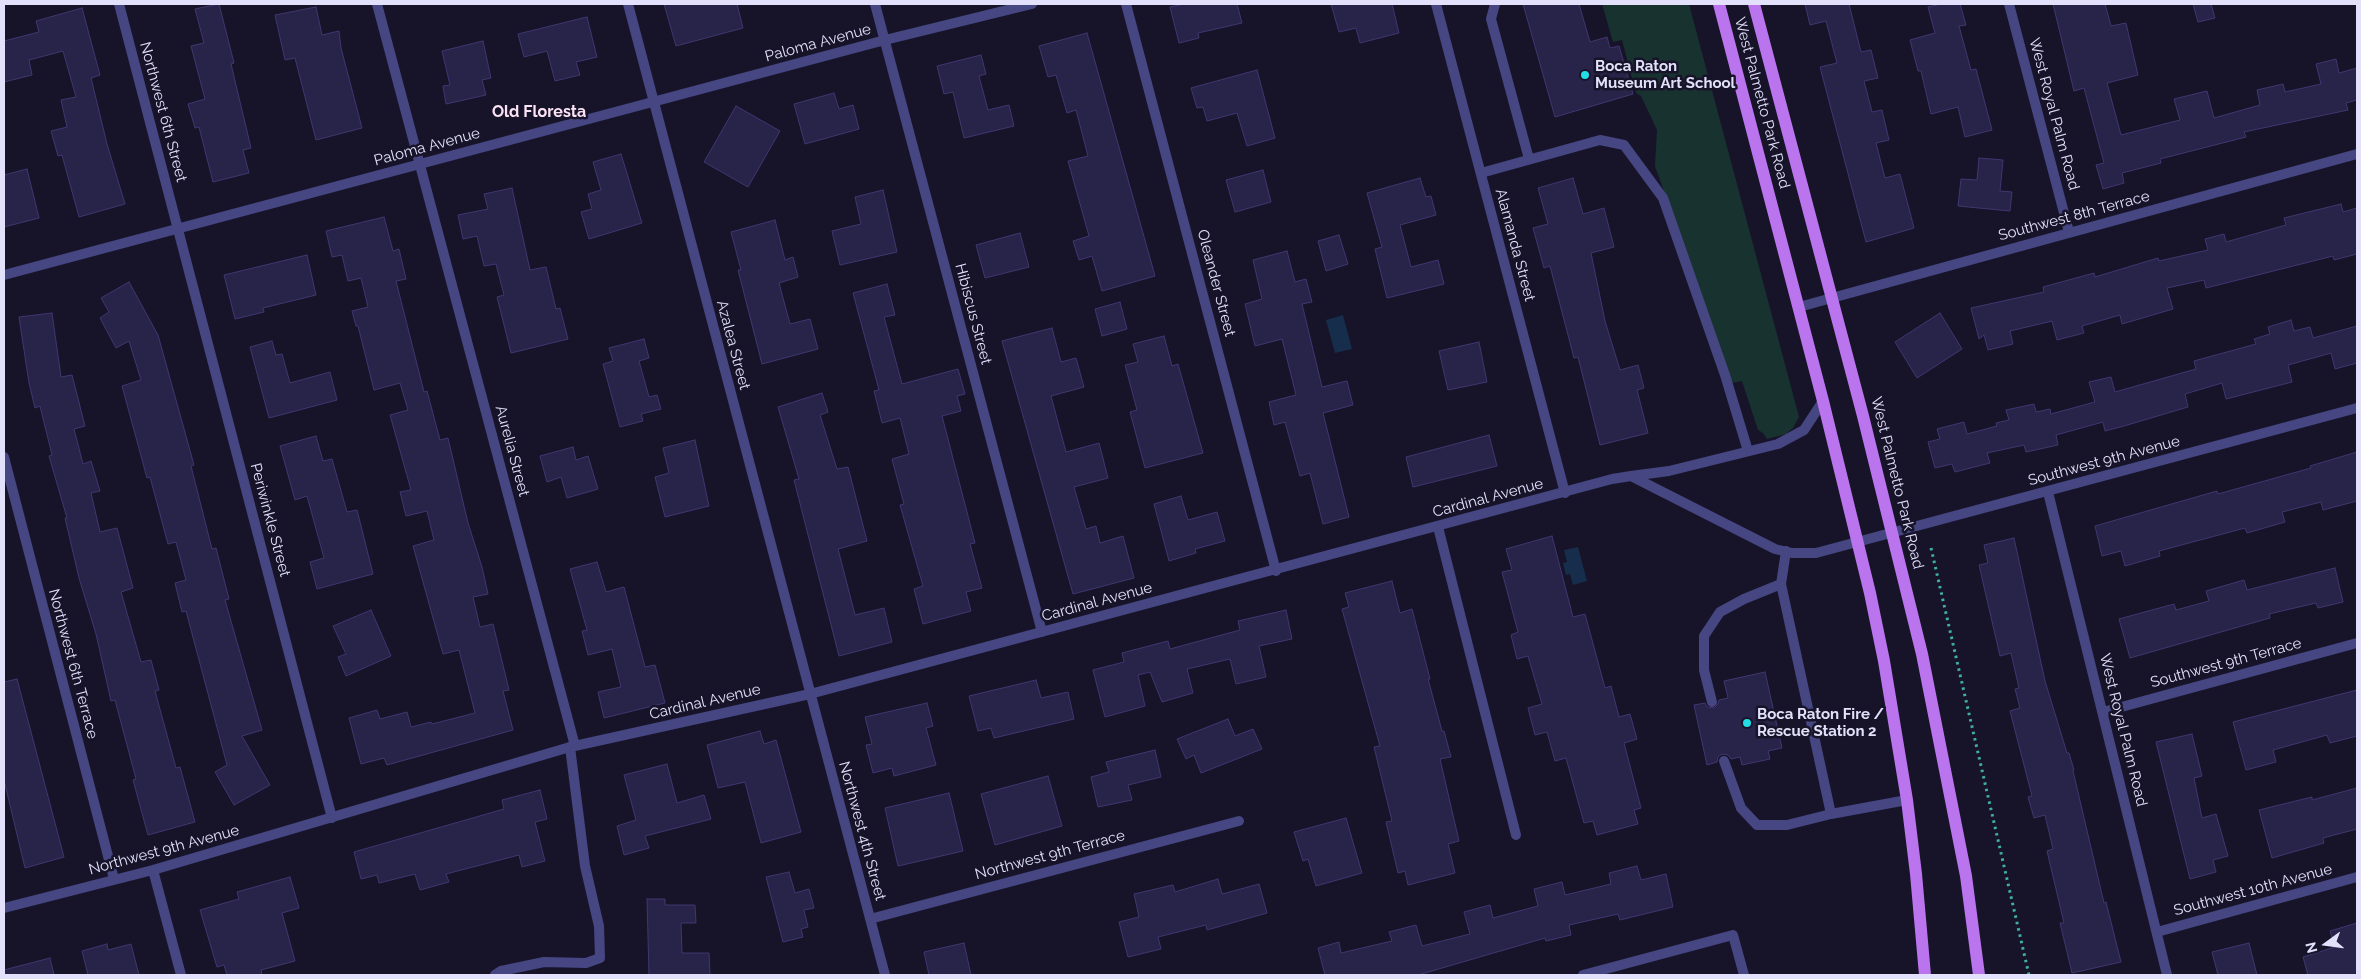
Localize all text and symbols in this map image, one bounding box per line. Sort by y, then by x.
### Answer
street label: West Palmetto Park Road [1730,15,1794,191]
street label: Paloma Avenue [763,20,873,66]
street label: West Royal Palm Road [2025,36,2083,192]
street label: Northwest 6th Street [136,40,190,184]
place label: Boca Raton Museum Art School [1595,57,1735,92]
marker: Boca Raton Museum Art School [1579,69,1591,81]
district label: Old Floresta [492,102,586,122]
street label: Paloma Avenue [372,124,482,170]
street label: Alamanda Street [1491,187,1539,303]
street label: Southwest 8th Terrace [1996,187,2152,245]
street label: Oleander Street [1193,228,1239,338]
street label: Hibiscus Street [951,261,995,367]
street label: Azalea Street [712,298,754,392]
street label: West Palmetto Park Road [1867,395,1927,571]
street label: Aurelia Street [491,403,533,499]
street label: Southwest 9th Avenue [2026,432,2182,490]
street label: Periwinkle Street [246,461,294,579]
street label: Cardinal Avenue [1431,475,1545,521]
street label: Cardinal Avenue [1040,579,1154,625]
street label: Northwest 6th Terrace [44,587,102,741]
street label: Southwest 9th Terrace [2148,634,2304,692]
street label: West Royal Palm Road [2095,652,2151,808]
street label: Cardinal Avenue [648,680,762,724]
place label: Boca Raton Fire / Rescue Station 2 [1757,705,1884,740]
marker: Boca Raton Fire / Rescue Station 2 [1741,717,1753,729]
street label: Northwest 4th Street [835,759,889,903]
street label: Northwest 9th Avenue [87,821,241,879]
street label: Northwest 9th Terrace [973,826,1127,884]
street label: Southwest 10th Avenue [2172,860,2334,920]
north arrow [2301,919,2351,969]
text: N [2302,941,2321,955]

